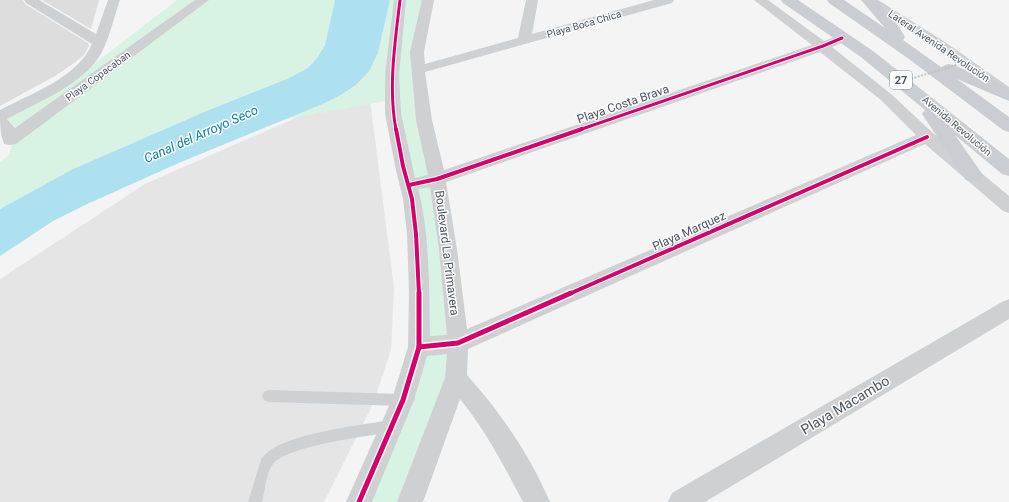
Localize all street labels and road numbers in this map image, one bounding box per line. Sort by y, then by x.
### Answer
street label: Playa Boca Chica [546,8,622,40]
street label: Lateral Avenida Revolución [886,8,992,84]
street label: Playa Copacaban [64,49,132,103]
road number: 27 [890,71,912,89]
street label: Playa Costa Brava [575,82,671,126]
street label: Avenida Revolución [920,94,994,158]
street label: Boulevard La Primavera [432,190,462,316]
street label: Playa Marquez [650,209,728,253]
street label: Playa Macambo [798,372,892,438]

